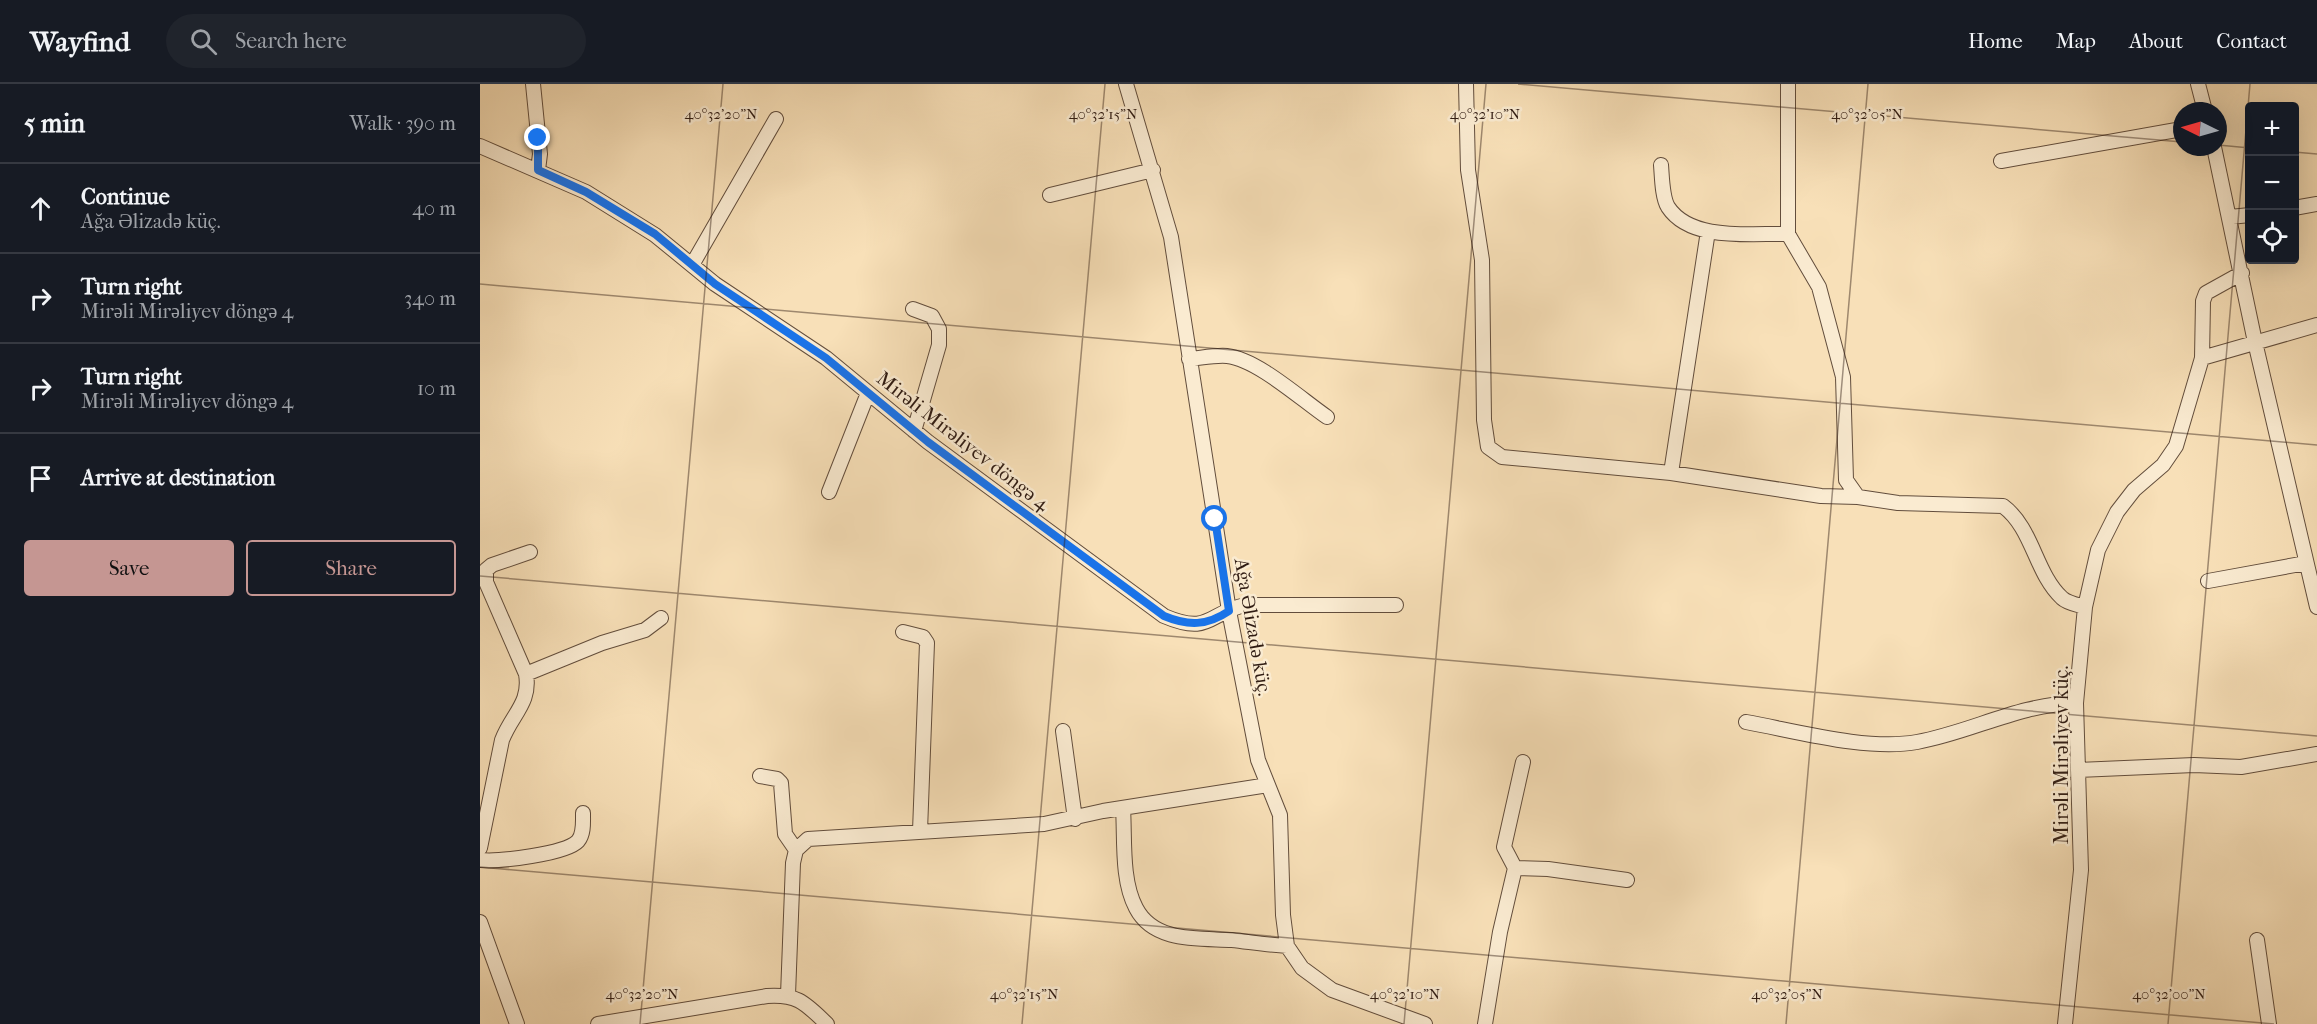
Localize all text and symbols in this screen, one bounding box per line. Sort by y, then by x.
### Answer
search box [166,14,586,68]
text: Wayfind [30,25,130,58]
icon: search [187,25,220,58]
text: Search here [235,28,347,54]
text: Home [1968,29,2023,53]
text: Map [2056,29,2096,53]
text: About [2129,29,2183,53]
text: Contact [2216,29,2287,53]
north arrow [2173,102,2227,156]
map controls [2245,102,2299,264]
button: + [2245,102,2299,156]
text: 40°32'20"N [685,105,758,123]
text: 40°32'15"N [1069,105,1138,123]
text: 40°32'10"N [1450,105,1521,123]
text: 40°32'05"N [1831,105,1903,123]
text: 5 min [24,108,85,139]
text: Walk · 390 m [349,112,456,135]
route end [524,124,550,150]
button: − [2245,156,2299,210]
text: Continue [81,184,170,210]
icon: ahead [24,192,57,225]
text: 40 m [412,197,456,220]
text: Ağa Əlizadə küç. [81,210,221,233]
button: locate [2245,210,2299,264]
text: Turn right [81,274,182,300]
icon: right [24,282,57,315]
text: 340 m [404,287,456,310]
text: Mirəli Mirəliyev döngə 4 [81,300,293,323]
text: Turn right [81,364,182,390]
street label: Mirəli Mirəliyev döngə 4 [872,367,1055,516]
icon: right [24,372,57,405]
text: 10 m [417,377,456,400]
text: Mirəli Mirəliyev döngə 4 [81,390,293,413]
icon: arrive [24,462,57,495]
text: Arrive at destination [81,465,275,491]
route start [1201,505,1227,531]
button: Save [24,540,234,596]
button: Share [246,540,456,596]
street label: Ağa Əlizadə küç. [1229,555,1276,698]
street label: Mirəli Mirəliyev küç. [2050,666,2073,844]
text: 40°32'20"N [606,985,679,1003]
text: 40°32'15"N [990,985,1059,1003]
text: 40°32'10"N [1370,985,1441,1003]
text: 40°32'05"N [1751,985,1823,1003]
text: 40°32'00"N [2132,985,2206,1003]

